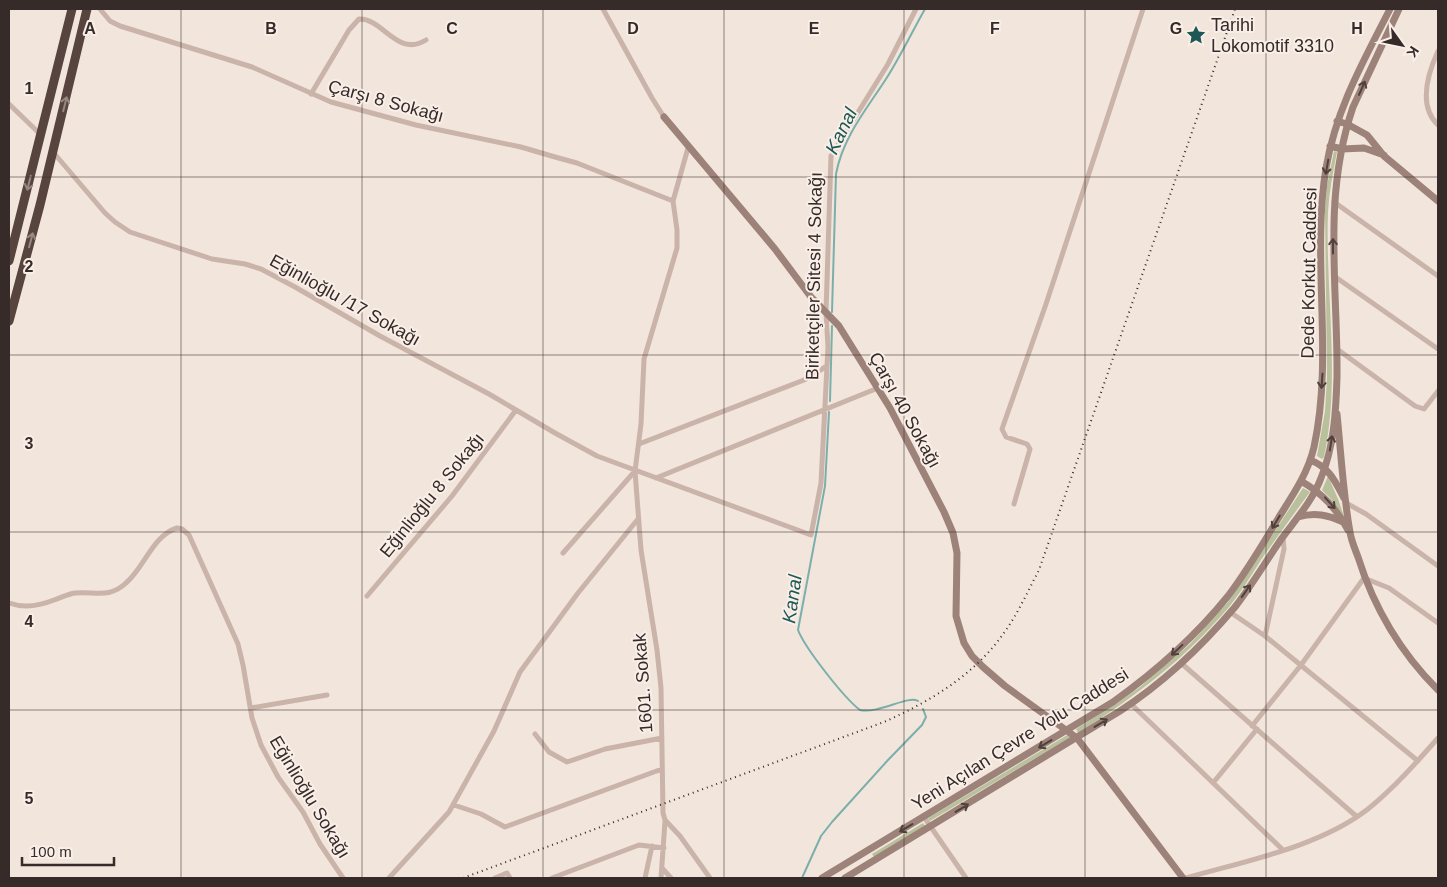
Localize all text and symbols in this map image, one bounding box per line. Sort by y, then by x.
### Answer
place label: Tarihi Lokomotif 3310 [1211,15,1334,56]
text: A [84,20,96,37]
text: B [265,20,277,37]
text: C [446,20,458,37]
text: D [627,20,639,37]
text: E [809,20,820,37]
text: F [990,20,1000,37]
text: G [1170,20,1182,37]
text: H [1351,20,1363,37]
north arrow [1377,20,1427,70]
place icon: Tarihi Lokomotif 3310 [1185,24,1207,46]
text: K [1403,43,1422,61]
street label: Çarşı 8 Sokağı [326,76,446,126]
text: 1 [25,80,34,97]
one-way arrow [1357,81,1367,96]
one-way arrow [61,97,70,113]
water label: Kanal [821,104,861,157]
one-way arrow [1321,158,1331,174]
street label: Biriketçiler Sitesi 4 Sokağı [802,172,826,380]
one-way arrow [23,174,33,190]
street label: Dede Korkut Caddesi [1298,187,1320,359]
one-way arrow [26,233,36,249]
one-way arrow [1328,239,1338,255]
street label: Eğinlioğlu /17 Sokağı [266,250,424,350]
text: 2 [25,258,34,275]
street label: Çarşı 40 Sokağı [865,349,945,471]
one-way arrow [1317,373,1326,389]
street label: Eğinlioğlu 8 Sokağı [376,429,488,561]
text: 3 [25,435,34,452]
one-way arrow [1326,436,1336,452]
one-way arrow [1324,497,1336,510]
one-way arrow [1271,515,1281,529]
water label: Kanal [778,573,806,625]
one-way arrow [1241,584,1251,598]
text: 4 [25,613,34,630]
street label: 1601. Sokak [629,631,656,734]
one-way arrow [1171,644,1183,656]
street label: Yeni Açılan Çevre Yolu Caddesi [908,664,1132,814]
one-way arrow [1093,718,1107,728]
street label: Eğinlioğlu Sokağı [266,732,354,862]
one-way arrow [1038,739,1052,749]
text: 5 [25,790,34,807]
one-way arrow [954,802,968,812]
one-way arrow [899,823,913,833]
scale bar [22,834,115,866]
text: 100 m [30,843,72,860]

